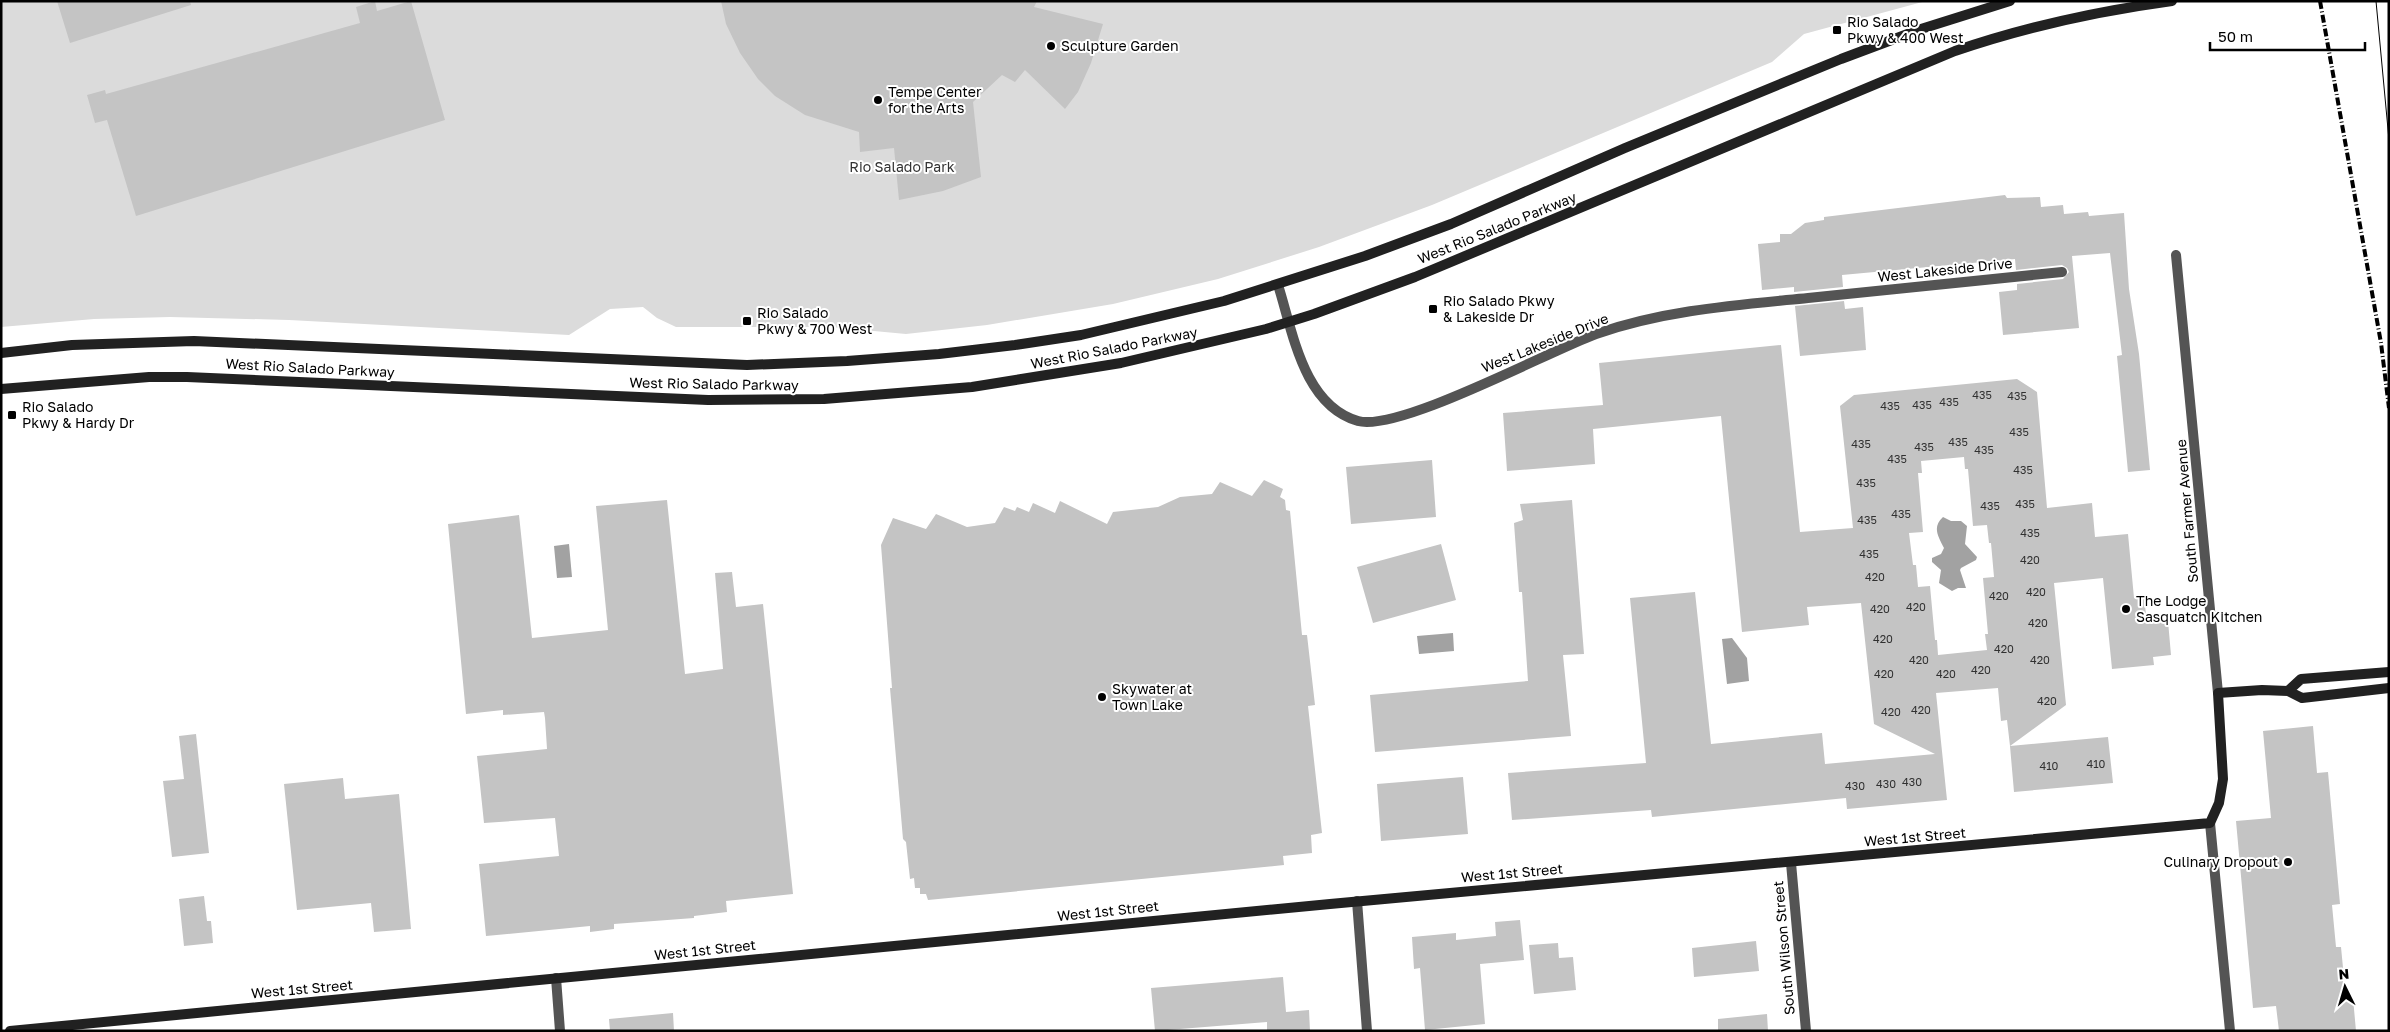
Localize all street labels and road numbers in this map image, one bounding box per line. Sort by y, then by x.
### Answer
street label: West Rio Salado Parkway [1415,188,1579,267]
street label: West Lakeside Drive [1877,254,2013,285]
street label: West Lakeside Drive [1479,309,1611,376]
street label: West Rio Salado Parkway [1029,323,1199,372]
street label: West Rio Salado Parkway [225,355,395,380]
street label: West Rio Salado Parkway [629,374,799,393]
street label: South Farmer Avenue [2172,439,2201,583]
street label: West 1st Street [1863,824,1967,849]
street label: West 1st Street [1460,860,1564,885]
street label: South Wilson Street [1769,880,1798,1016]
street label: West 1st Street [1056,897,1160,924]
street label: West 1st Street [653,936,757,963]
street label: West 1st Street [250,976,354,1001]

